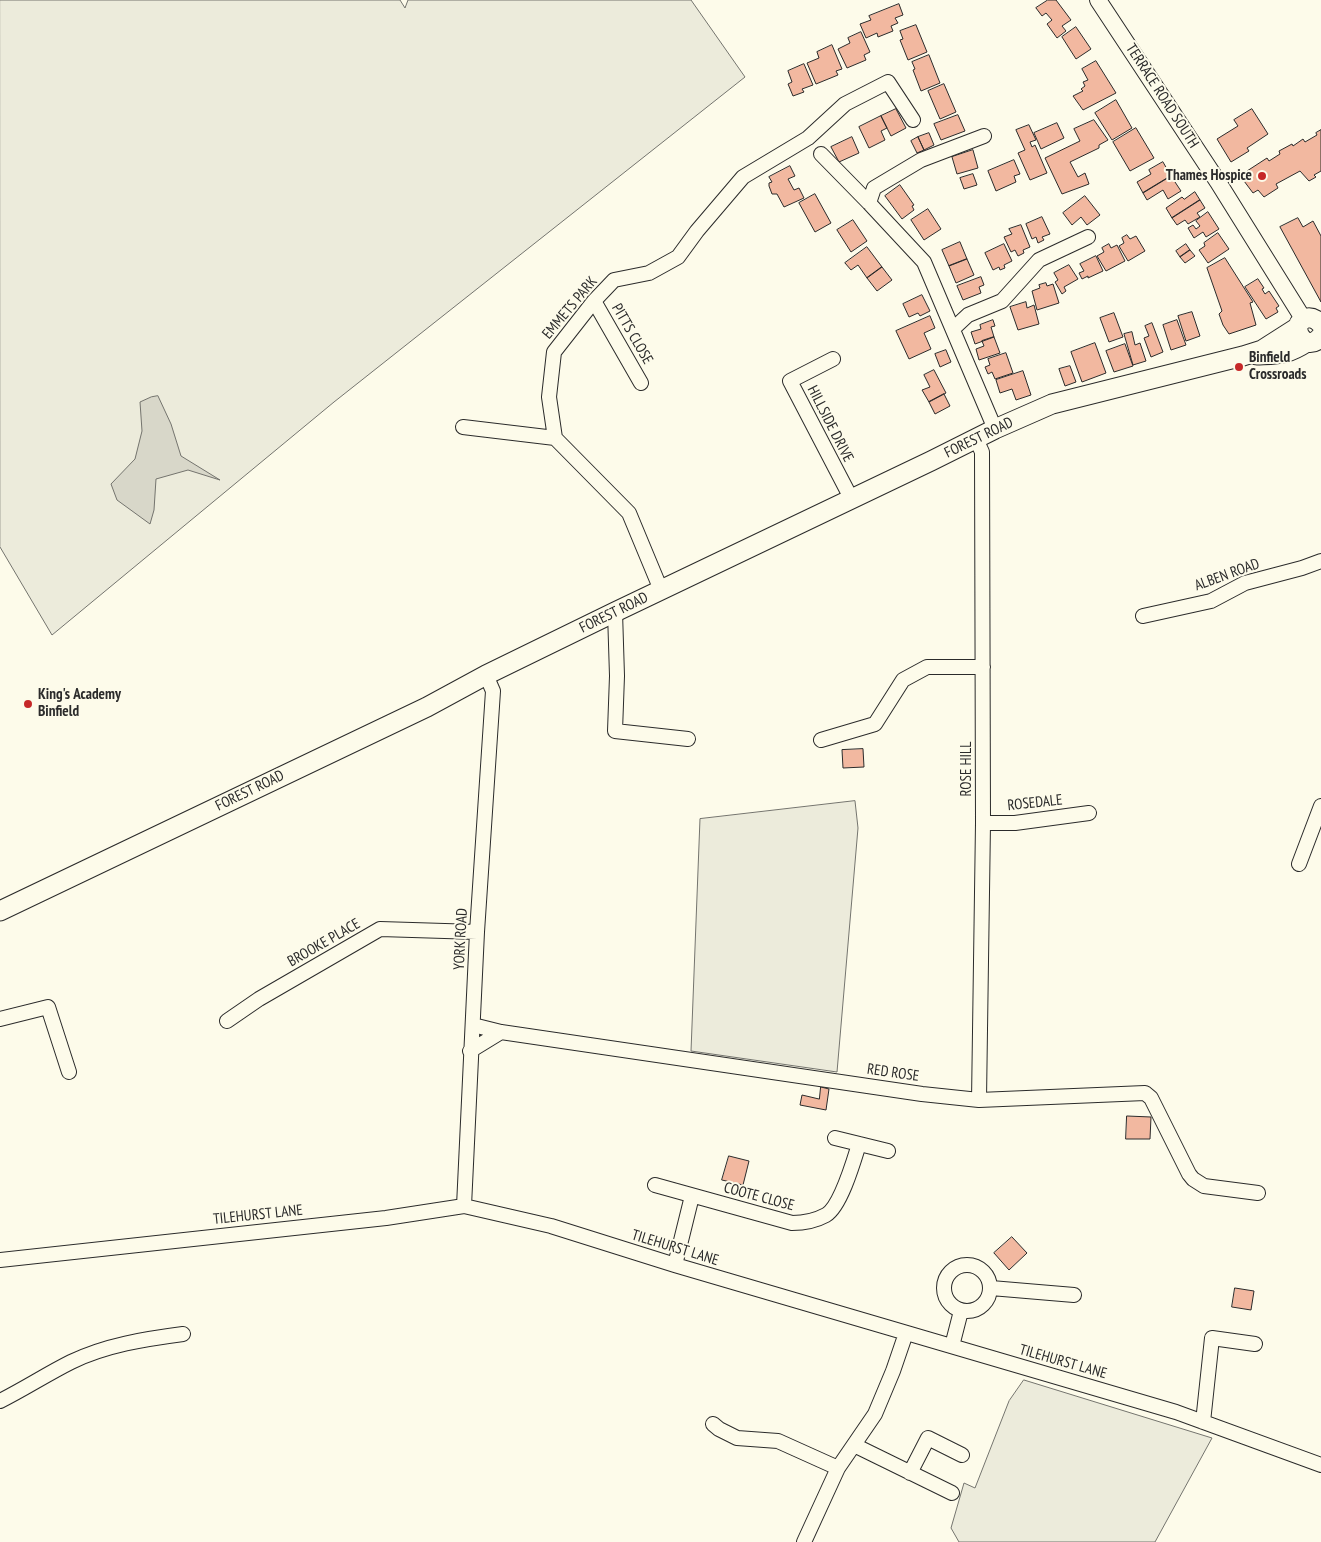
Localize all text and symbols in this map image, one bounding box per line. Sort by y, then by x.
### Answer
street label: TERRACE ROAD SOUTH [1122,41,1202,151]
place label: Thames Hospice [1166,167,1252,185]
marker: Thames Hospice [1256,170,1268,182]
street label: EMMETS PARK [539,273,601,343]
street label: PITTS CLOSE [607,301,657,367]
place label: Binfield Crossroads [1249,349,1306,384]
marker: Binfield Crossroads [1233,361,1245,373]
street label: HILLSIDE DRIVE [803,383,857,465]
street label: FOREST ROAD [942,414,1016,462]
street label: ALBEN ROAD [1192,555,1262,595]
street label: FOREST ROAD [577,589,651,637]
place label: King's Academy Binfield [38,686,121,721]
marker: King's Academy Binfield [22,698,34,710]
street label: ROSE HILL [958,741,976,797]
street label: FOREST ROAD [213,767,287,815]
street label: ROSEDALE [1007,791,1063,815]
street label: YORK ROAD [450,908,472,970]
street label: BROOKE PLACE [285,915,363,971]
street label: RED ROSE [866,1060,920,1086]
street label: COOTE CLOSE [722,1179,796,1215]
street label: TILEHURST LANE [212,1201,304,1229]
street label: TILEHURST LANE [629,1226,721,1270]
street label: TILEHURST LANE [1017,1341,1109,1383]

